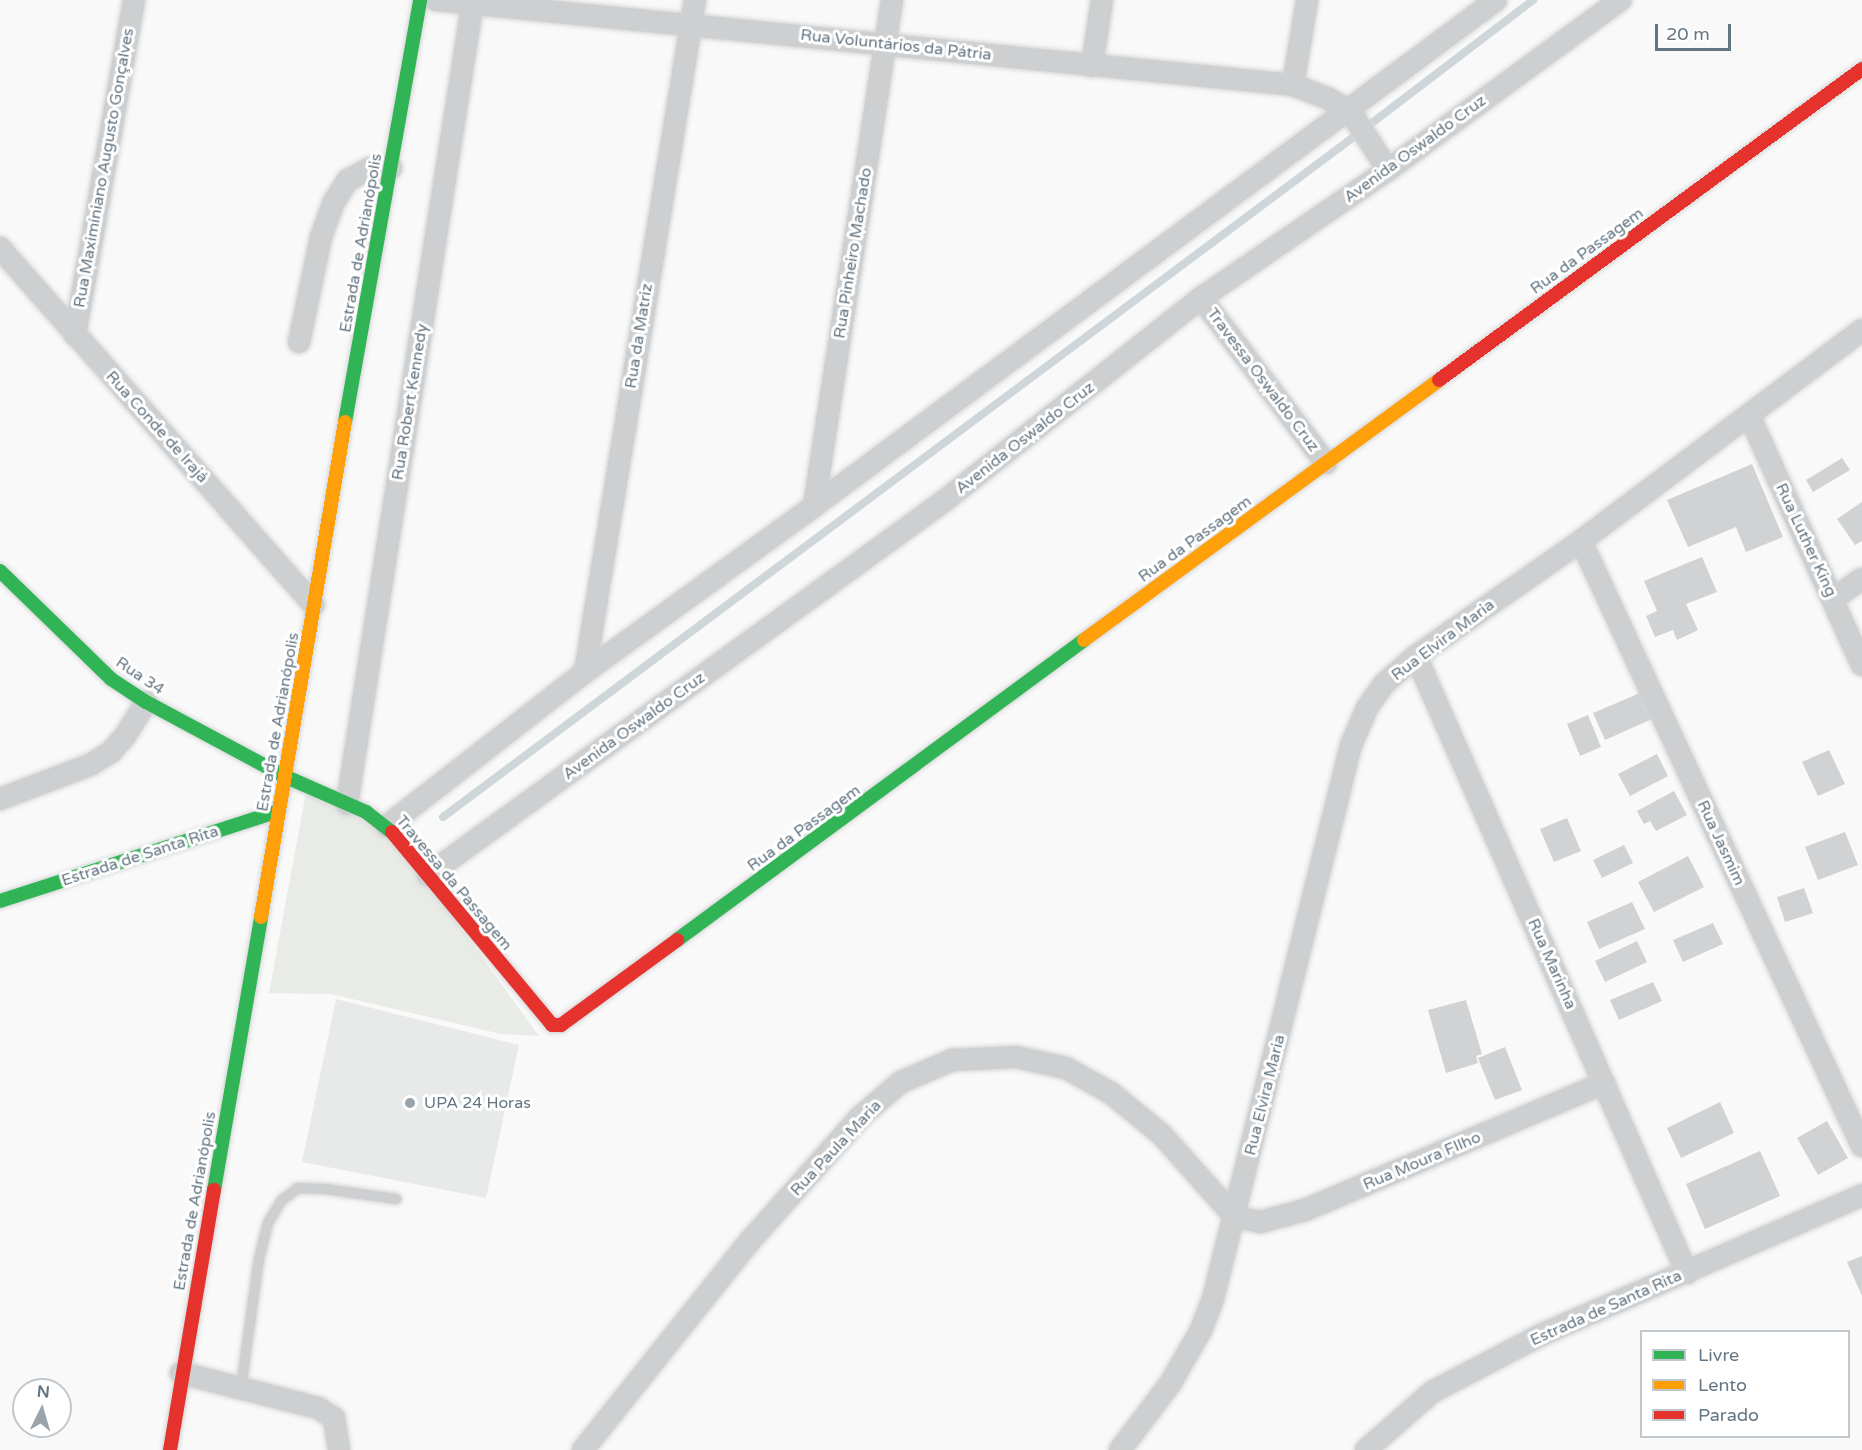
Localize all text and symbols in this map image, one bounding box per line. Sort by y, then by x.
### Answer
scale bar [1658,12,1734,50]
text: 20 m [1666,23,1710,45]
street label: Rua Voluntários da Pátria [800,25,992,65]
street label: Rua Maximíniano Augusto Gonçalves [70,27,138,309]
street label: Avenida Oswaldo Cruz [1340,91,1490,207]
street label: Estrada de Adrianópolis [336,152,386,334]
street label: Rua Pinheiro Machado [830,166,876,340]
street label: Rua da Passagem [1527,204,1647,298]
street label: Rua da Matriz [621,282,657,390]
street label: Travessa Oswaldo Cruz [1203,305,1323,455]
street label: Rua Robert Kennedy [388,322,432,482]
street label: Rua Conde de Irajá [102,367,212,487]
street label: Avenida Oswaldo Cruz [952,378,1098,498]
street label: Rua Luther King [1771,480,1841,600]
street label: Rua da Passagem [1135,492,1255,586]
street label: Rua Elvira Maria [1388,595,1498,685]
street label: Estrada de Adrianópolis [253,631,303,813]
street label: Rua 34 [112,653,168,699]
street label: Avenida Oswaldo Cruz [559,668,709,784]
street label: Rua da Passagem [744,781,864,875]
street label: Rua Jasmim [1693,797,1749,889]
street label: Travessa da Passagem [392,812,516,954]
street label: Estrada de Santa Rita [59,822,221,890]
street label: Rua Marinha [1523,916,1581,1012]
street label: Rua Elvira Maria [1241,1033,1289,1157]
place label: UPA 24 Horas [424,1093,531,1113]
marker: UPA 24 Horas [401,1094,419,1112]
street label: Rua Paula Maria [787,1096,885,1200]
street label: Estrada de Adrianópolis [170,1110,220,1292]
street label: Rua Moura FIlho [1360,1128,1484,1194]
street label: Estrada de Santa Rita [1527,1266,1685,1350]
legend [1640,1330,1850,1438]
text: Livre [1698,1344,1739,1366]
text: Lento [1698,1374,1747,1396]
north arrow [12,1378,72,1438]
text: N [36,1382,51,1403]
text: Parado [1698,1404,1759,1426]

